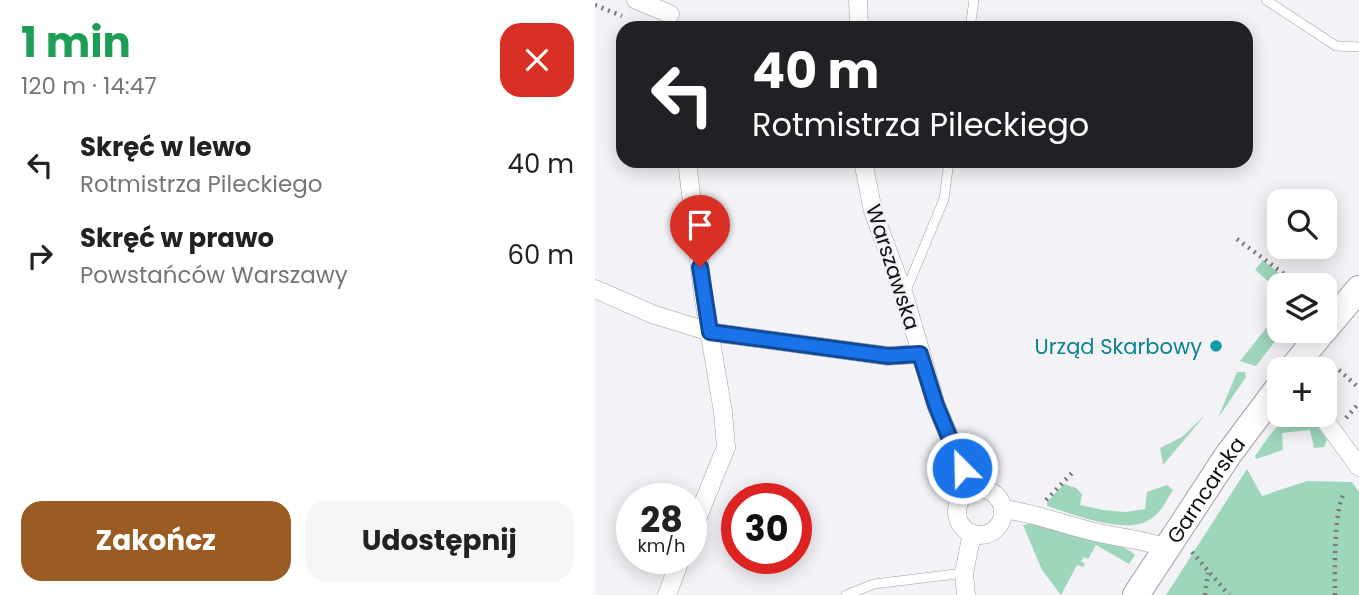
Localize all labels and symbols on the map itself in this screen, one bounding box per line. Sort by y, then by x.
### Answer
pin [670,195,730,267]
street label: Warszawska [859,200,927,334]
place label: Urząd Skarbowy [1035,332,1202,361]
marker: Urząd Skarbowy [1208,338,1224,354]
street label: Garncarska [1159,430,1251,549]
position arrow [925,431,999,505]
speed limit sign: 30 [721,483,812,574]

